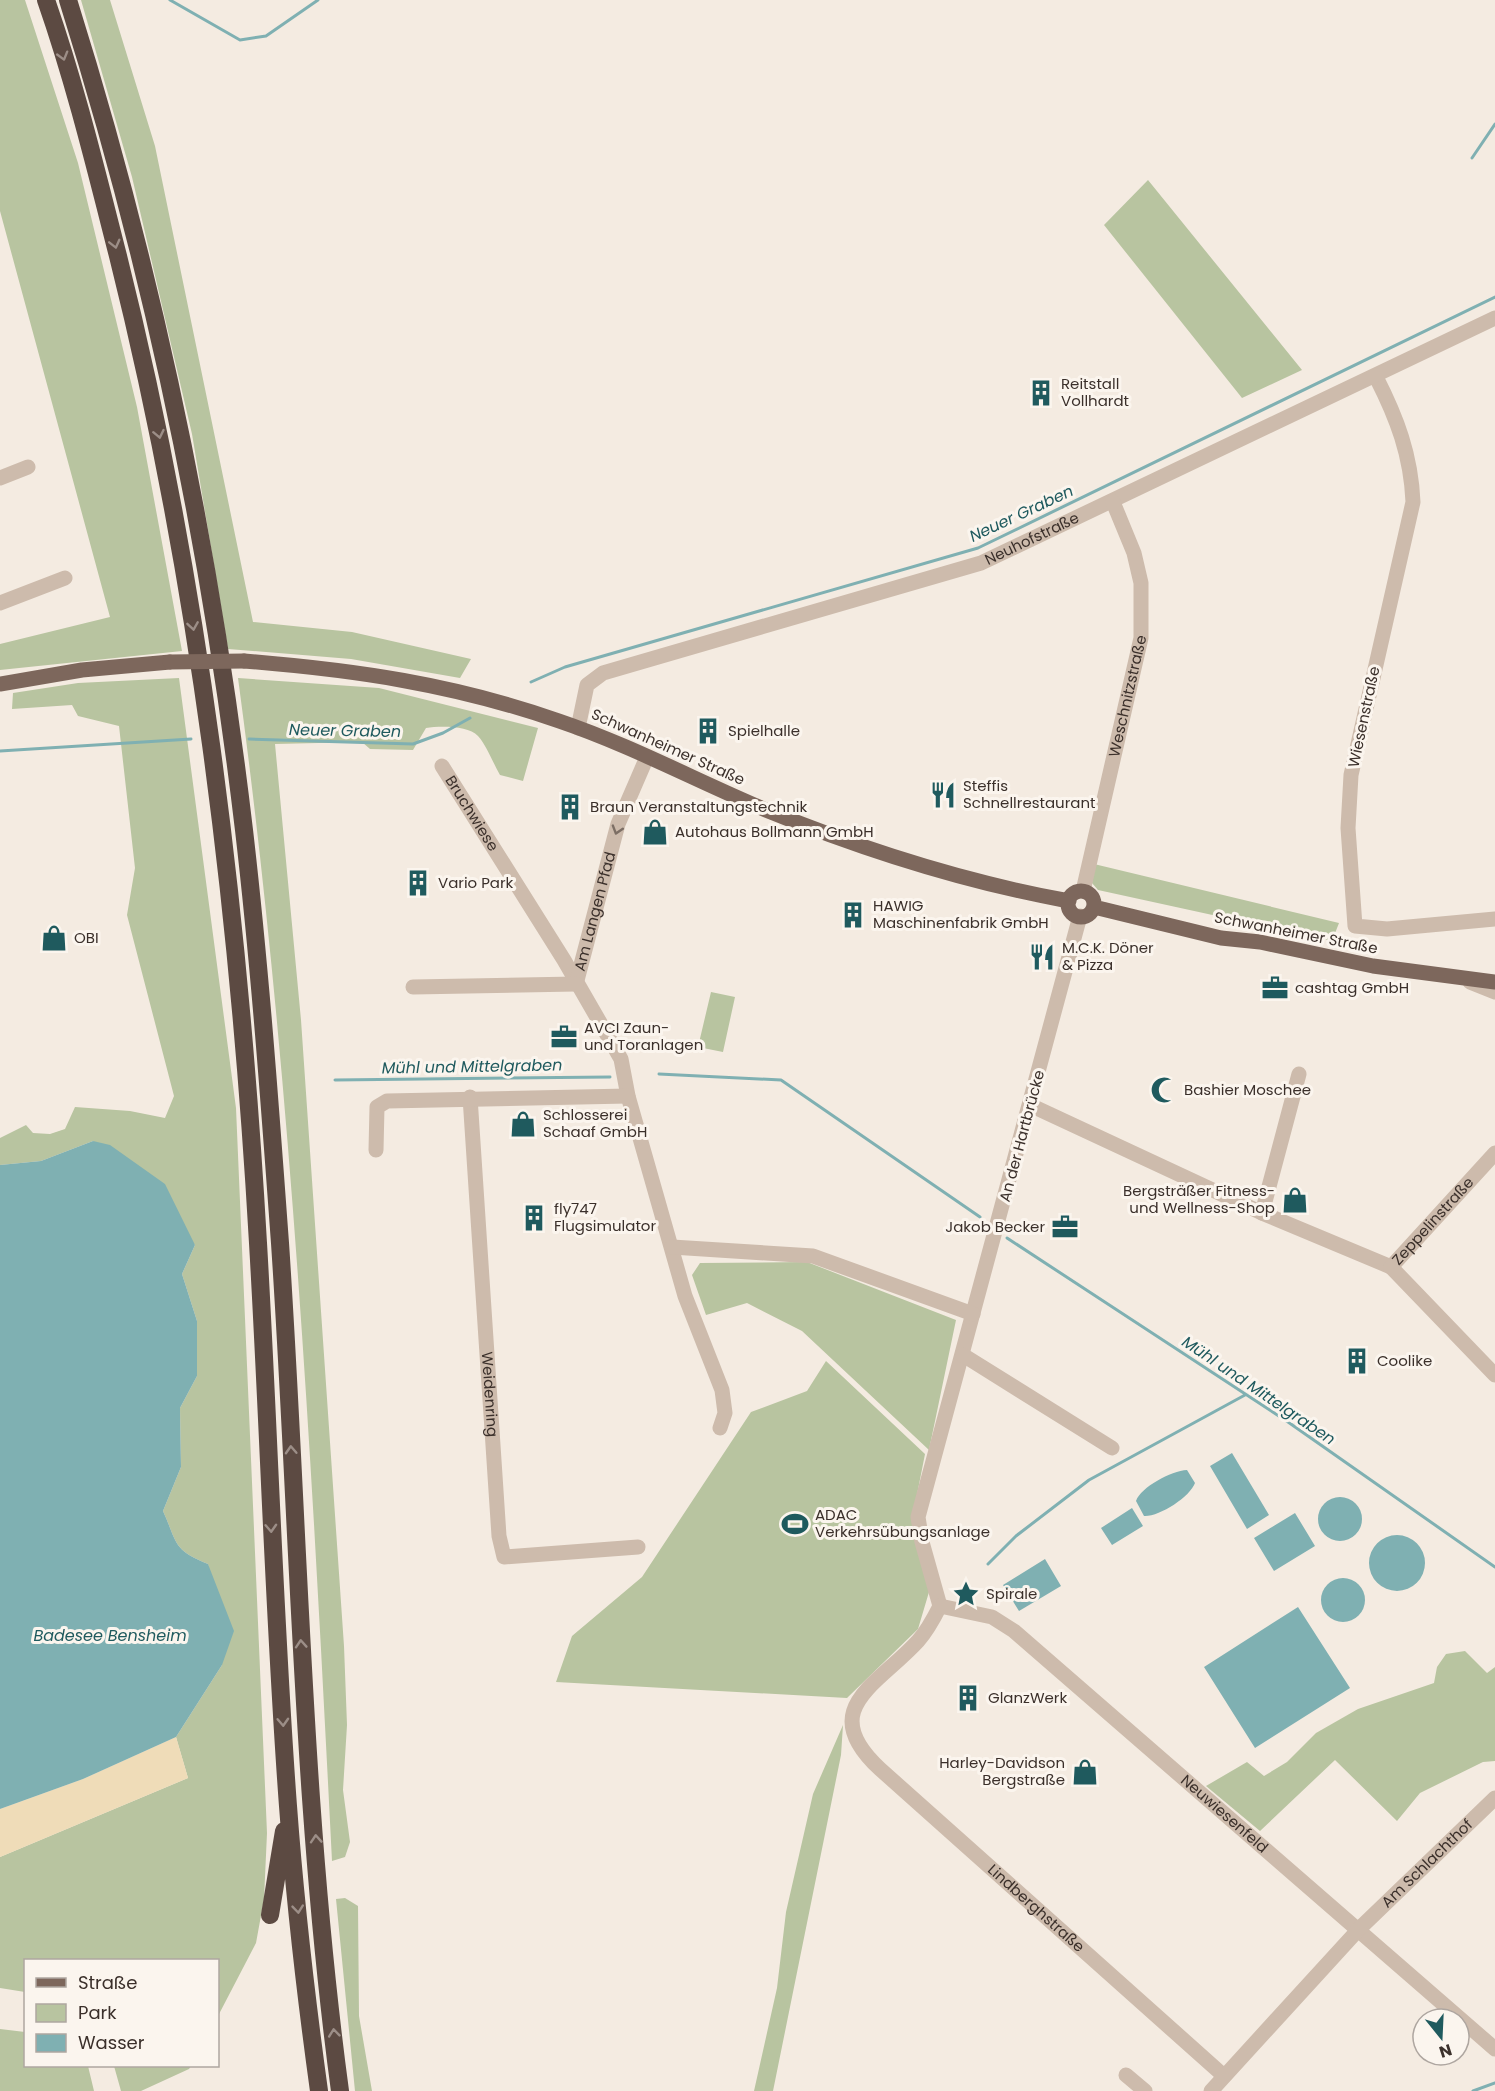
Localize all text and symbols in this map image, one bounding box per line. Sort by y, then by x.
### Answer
one-way arrow [56,50,68,61]
one-way arrow [107,239,120,249]
place label: Reitstall Vollhardt [1061,373,1129,411]
building icon: Reitstall Vollhardt [1026,378,1056,408]
one-way arrow [152,428,165,438]
water label: Neuer Graben [965,479,1077,548]
street label: Neuhofstraße [981,507,1082,570]
one-way arrow [187,621,199,630]
street label: Weschnitzstraße [1103,633,1151,759]
street label: Wiesenstraße [1343,664,1384,769]
street label: Schwanheimer Straße [588,703,748,790]
building icon: Spielhalle [693,716,723,746]
water label: Neuer Graben [289,718,401,743]
place label: Spielhalle [728,720,800,741]
street label: Bruchwiese [441,771,504,855]
place label: Steffis Schnellrestaurant [963,775,1096,813]
restaurant icon: Steffis Schnellrestaurant [928,780,958,810]
building icon: Braun Veranstaltungstechnik [555,792,585,822]
place label: Braun Veranstaltungstechnik [590,796,807,817]
shop icon: Autohaus Bollmann GmbH [640,817,670,847]
place label: Autohaus Bollmann GmbH [675,821,874,842]
one-way arrow [612,824,624,835]
street label: Am Langen Pfad [569,849,620,973]
building icon: Vario Park [403,868,433,898]
place label: Vario Park [438,872,514,893]
place label: HAWIG Maschinenfabrik GmbH [873,895,1049,933]
building icon: HAWIG Maschinenfabrik GmbH [838,900,868,930]
street label: Schwanheimer Straße [1213,906,1380,959]
shop icon: OBI [39,923,69,953]
place label: OBI [74,927,99,948]
place label: M.C.K. Döner & Pizza [1062,937,1154,975]
restaurant icon: M.C.K. Döner & Pizza [1027,942,1057,972]
office icon: cashtag GmbH [1260,973,1290,1003]
place label: cashtag GmbH [1295,977,1409,998]
place label: AVCI Zaun- und Toranlagen [584,1017,703,1055]
office icon: AVCI Zaun- und Toranlagen [549,1022,579,1052]
water label: Mühl und Mittelgraben [381,1053,563,1080]
street label: An der Hartbrücke [994,1068,1049,1204]
mosque icon: Bashier Moschee [1149,1075,1179,1105]
place label: Bashier Moschee [1184,1079,1311,1100]
place label: Schlosserei Schaaf GmbH [543,1104,647,1142]
shop icon: Schlosserei Schaaf GmbH [508,1109,538,1139]
street label: Zeppelinstraße [1387,1172,1478,1269]
place label: Bergsträßer Fitness- und Wellness-Shop [1123,1180,1275,1218]
shop icon: Bergsträßer Fitness- und Wellness-Shop [1280,1185,1310,1215]
place label: fly747 Flugsimulator [554,1198,656,1236]
building icon: fly747 Flugsimulator [519,1203,549,1233]
office icon: Jakob Becker [1050,1212,1080,1242]
place label: Jakob Becker [945,1216,1045,1237]
water label: Mühl und Mittelgraben [1177,1330,1340,1451]
building icon: Coolike [1342,1346,1372,1376]
place label: Coolike [1377,1350,1432,1371]
street label: Weidenring [477,1351,503,1438]
one-way arrow [284,1445,297,1454]
place label: ADAC Verkehrsübungsanlage [815,1504,990,1542]
sports icon: ADAC Verkehrsübungsanlage [780,1509,810,1539]
one-way arrow [265,1523,278,1532]
place icon: Spirale [951,1579,981,1609]
place label: Spirale [986,1583,1037,1604]
water label: Badesee Bensheim [33,1624,187,1647]
one-way arrow [295,1640,308,1649]
building icon: GlanzWerk [953,1683,983,1713]
place label: GlanzWerk [988,1687,1067,1708]
one-way arrow [276,1718,289,1727]
place label: Harley-Davidson Bergstraße [939,1752,1065,1790]
shop icon: Harley-Davidson Bergstraße [1070,1757,1100,1787]
street label: Neuwiesenfeld [1176,1770,1273,1857]
street label: Am Schlachthof [1377,1814,1477,1912]
one-way arrow [310,1834,323,1843]
street label: Lindberghstraße [983,1859,1089,1957]
one-way arrow [291,1904,304,1913]
legend [24,1959,219,2067]
text: Straße [78,1970,137,1995]
text: Park [78,2000,117,2025]
north arrow [1411,2007,1471,2067]
one-way arrow [328,2028,340,2037]
text: Wasser [78,2030,145,2055]
text: N [1436,2038,1455,2064]

